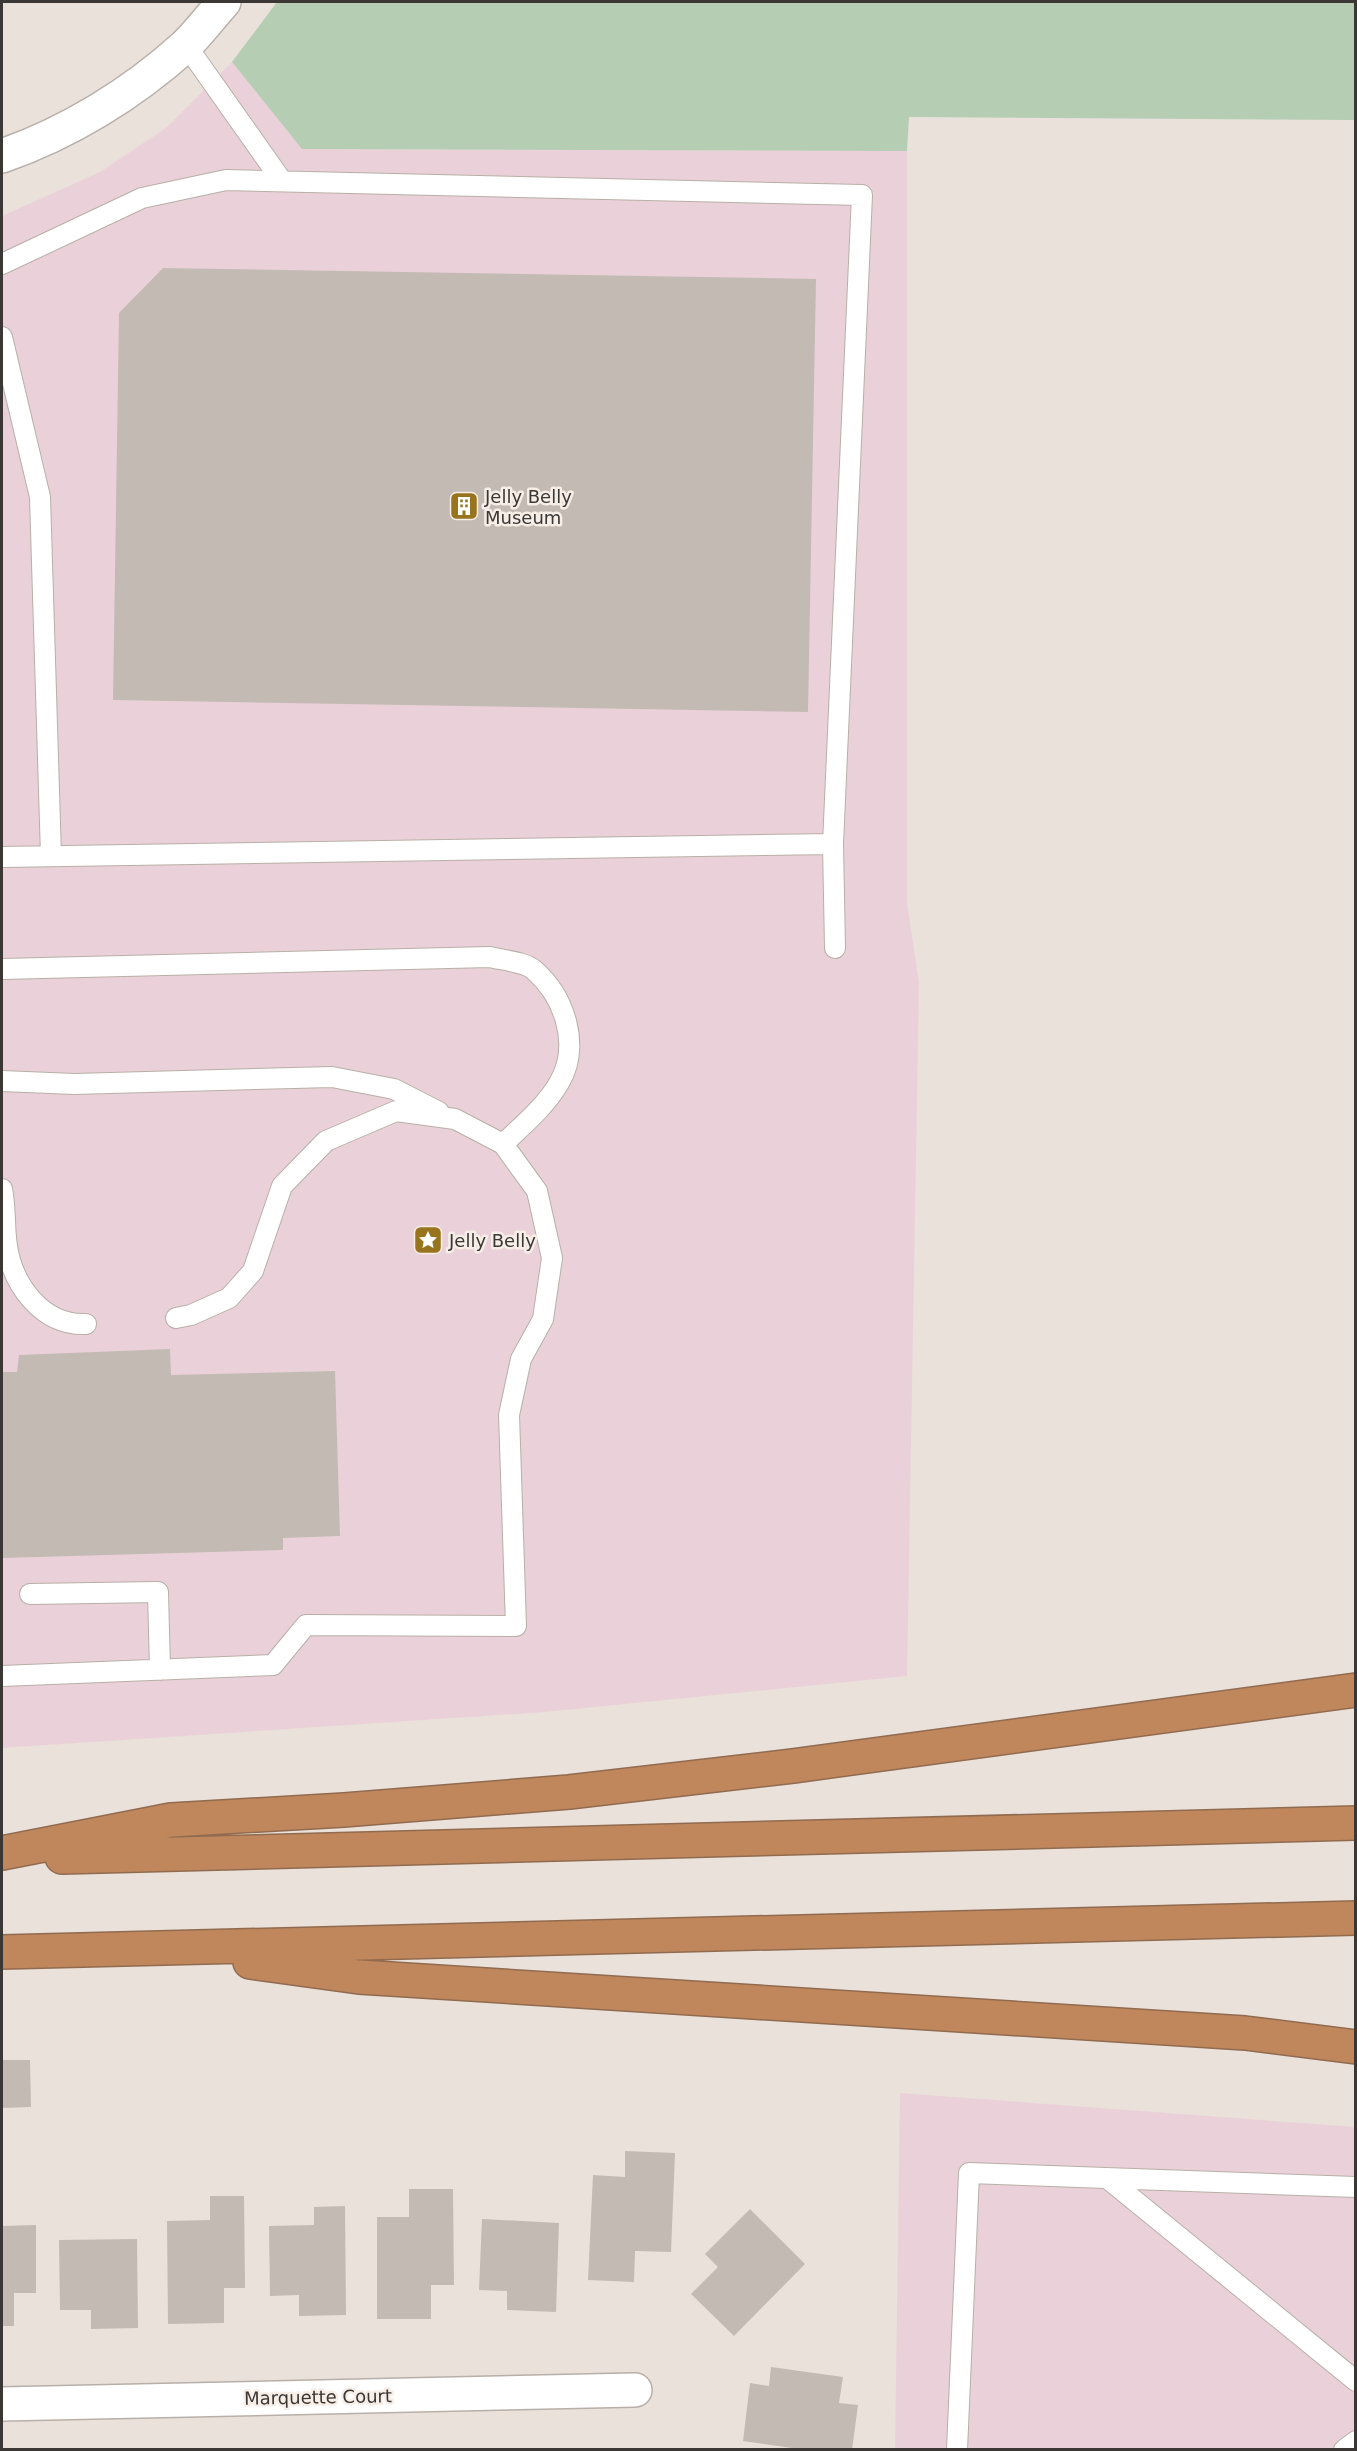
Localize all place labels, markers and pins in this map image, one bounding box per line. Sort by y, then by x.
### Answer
place label: Jelly Belly Museum [484,486,572,528]
building icon: Jelly Belly Museum [448,490,480,522]
place icon: Jelly Belly [412,1224,444,1256]
place label: Jelly Belly [448,1230,536,1251]

